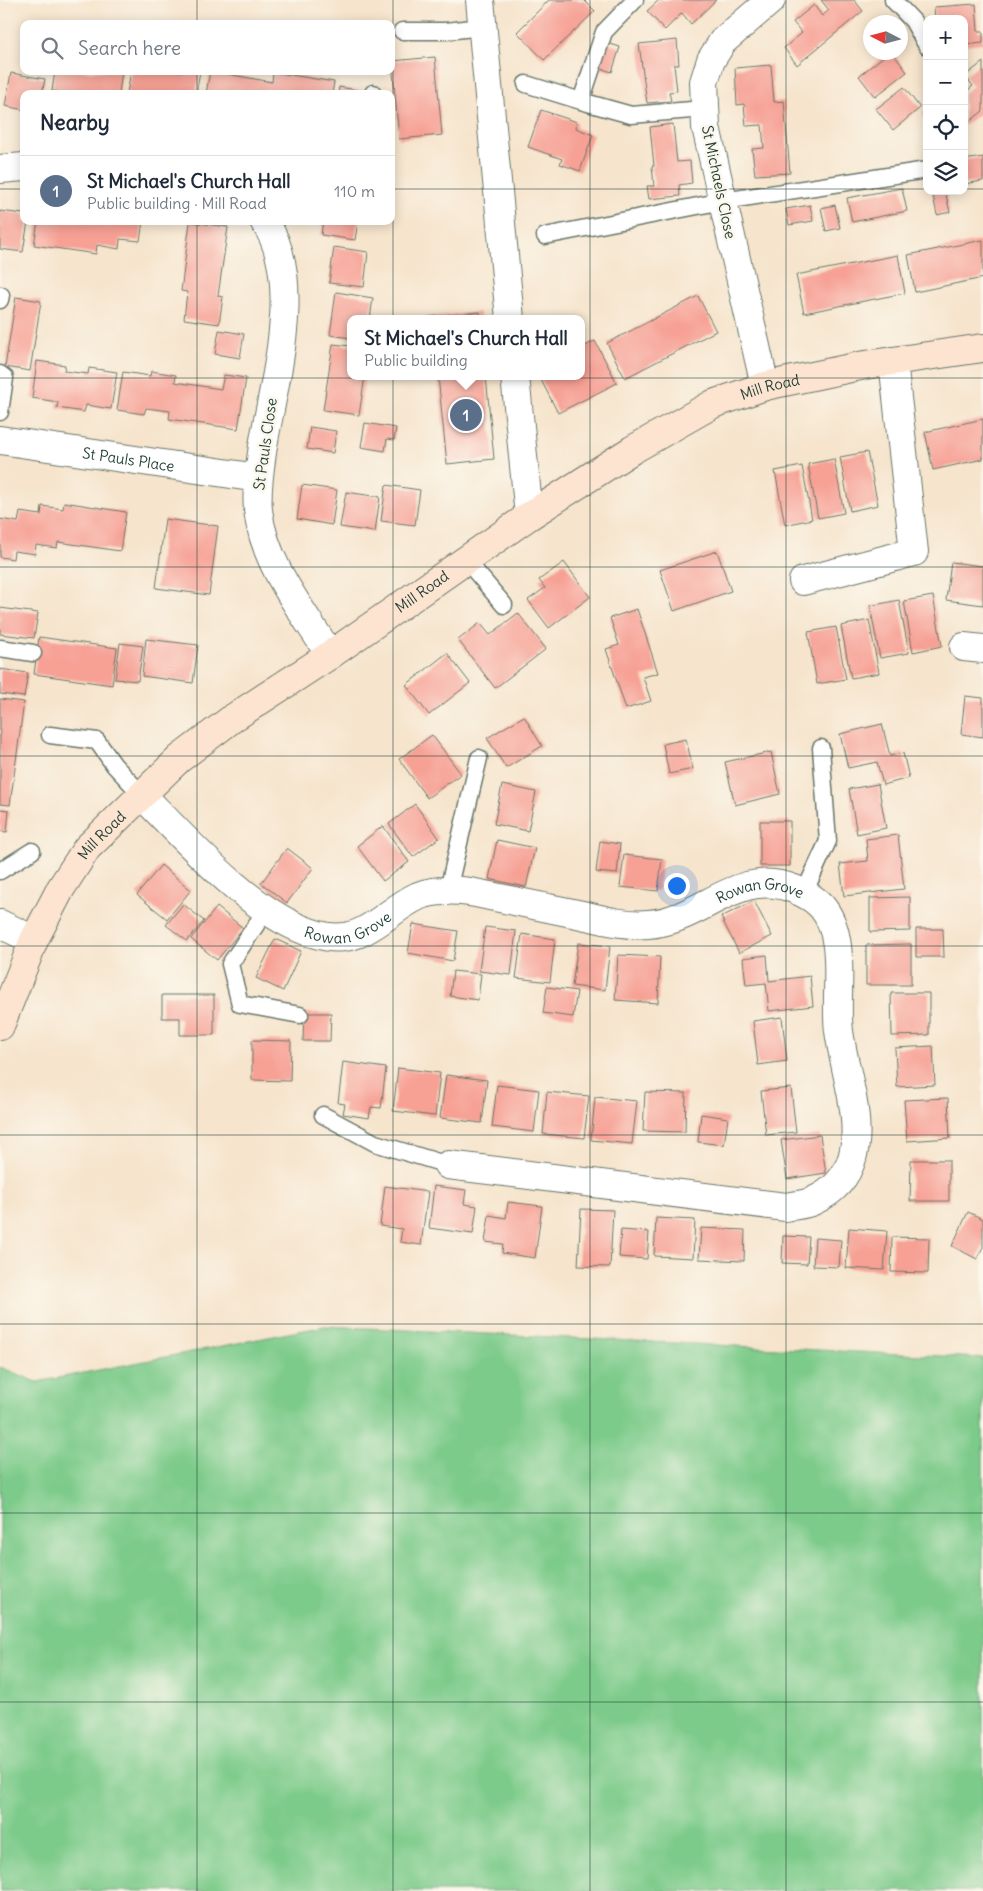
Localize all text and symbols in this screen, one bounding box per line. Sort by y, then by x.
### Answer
north arrow [863,15,908,60]
map controls [923,15,968,195]
button: + [923,15,968,60]
search box [20,20,395,75]
icon: search [38,34,66,62]
text: Search here [78,36,181,60]
button: − [923,60,968,105]
button: locate [923,105,968,150]
text: Nearby [40,109,110,136]
street label: St Michaels Close [698,124,740,240]
button: layers [923,150,968,195]
text: St Michael's Church Hall [87,169,291,193]
text: 1 [53,181,59,201]
text: 110 m [334,181,375,201]
text: Public building · Mill Road [87,193,267,213]
popup [347,315,585,380]
text: St Michael's Church Hall [364,326,568,350]
text: Public building [364,350,468,370]
street label: Mill Road [737,369,801,403]
pin: 1 [450,396,482,434]
street label: St Pauls Close [249,397,281,491]
street label: St Pauls Place [81,443,176,475]
street label: Mill Road [391,566,452,616]
street label: Mill Road [73,806,129,863]
your location [664,873,690,899]
street label: Rowan Grove [712,874,807,907]
street label: Rowan Grove [302,907,395,947]

